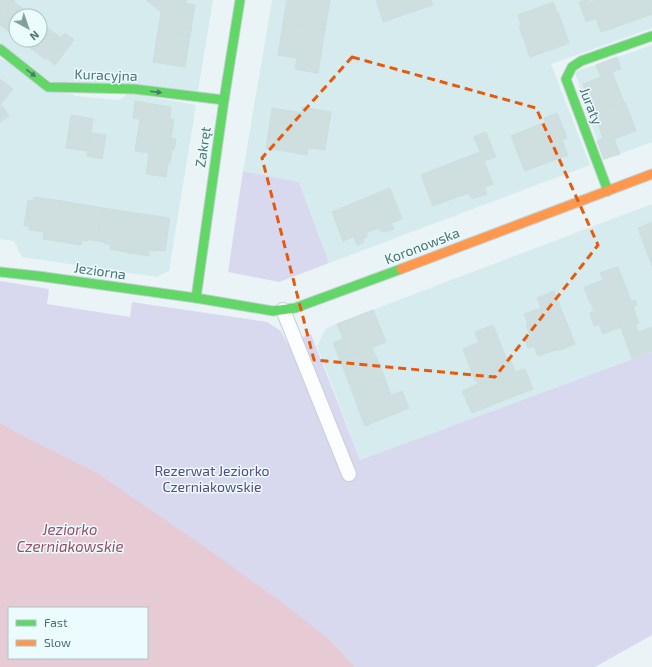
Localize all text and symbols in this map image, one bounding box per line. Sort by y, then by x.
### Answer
north arrow [8,8,48,48]
text: N [27,29,42,44]
street label: Kuracyjna [74,65,138,84]
one-way arrow [25,69,36,77]
street label: Juraty [577,85,607,128]
one-way arrow [150,89,162,95]
street label: Zakręt [191,125,214,168]
street label: Koronowska [382,223,462,268]
street label: Jeziorna [73,258,127,283]
park label: Rezerwat Jeziorko Czerniakowskie [154,462,270,495]
water label: Jeziorko Czerniakowskie [16,520,124,555]
legend [8,607,148,659]
text: Fast [44,615,68,629]
text: Slow [44,635,71,649]

